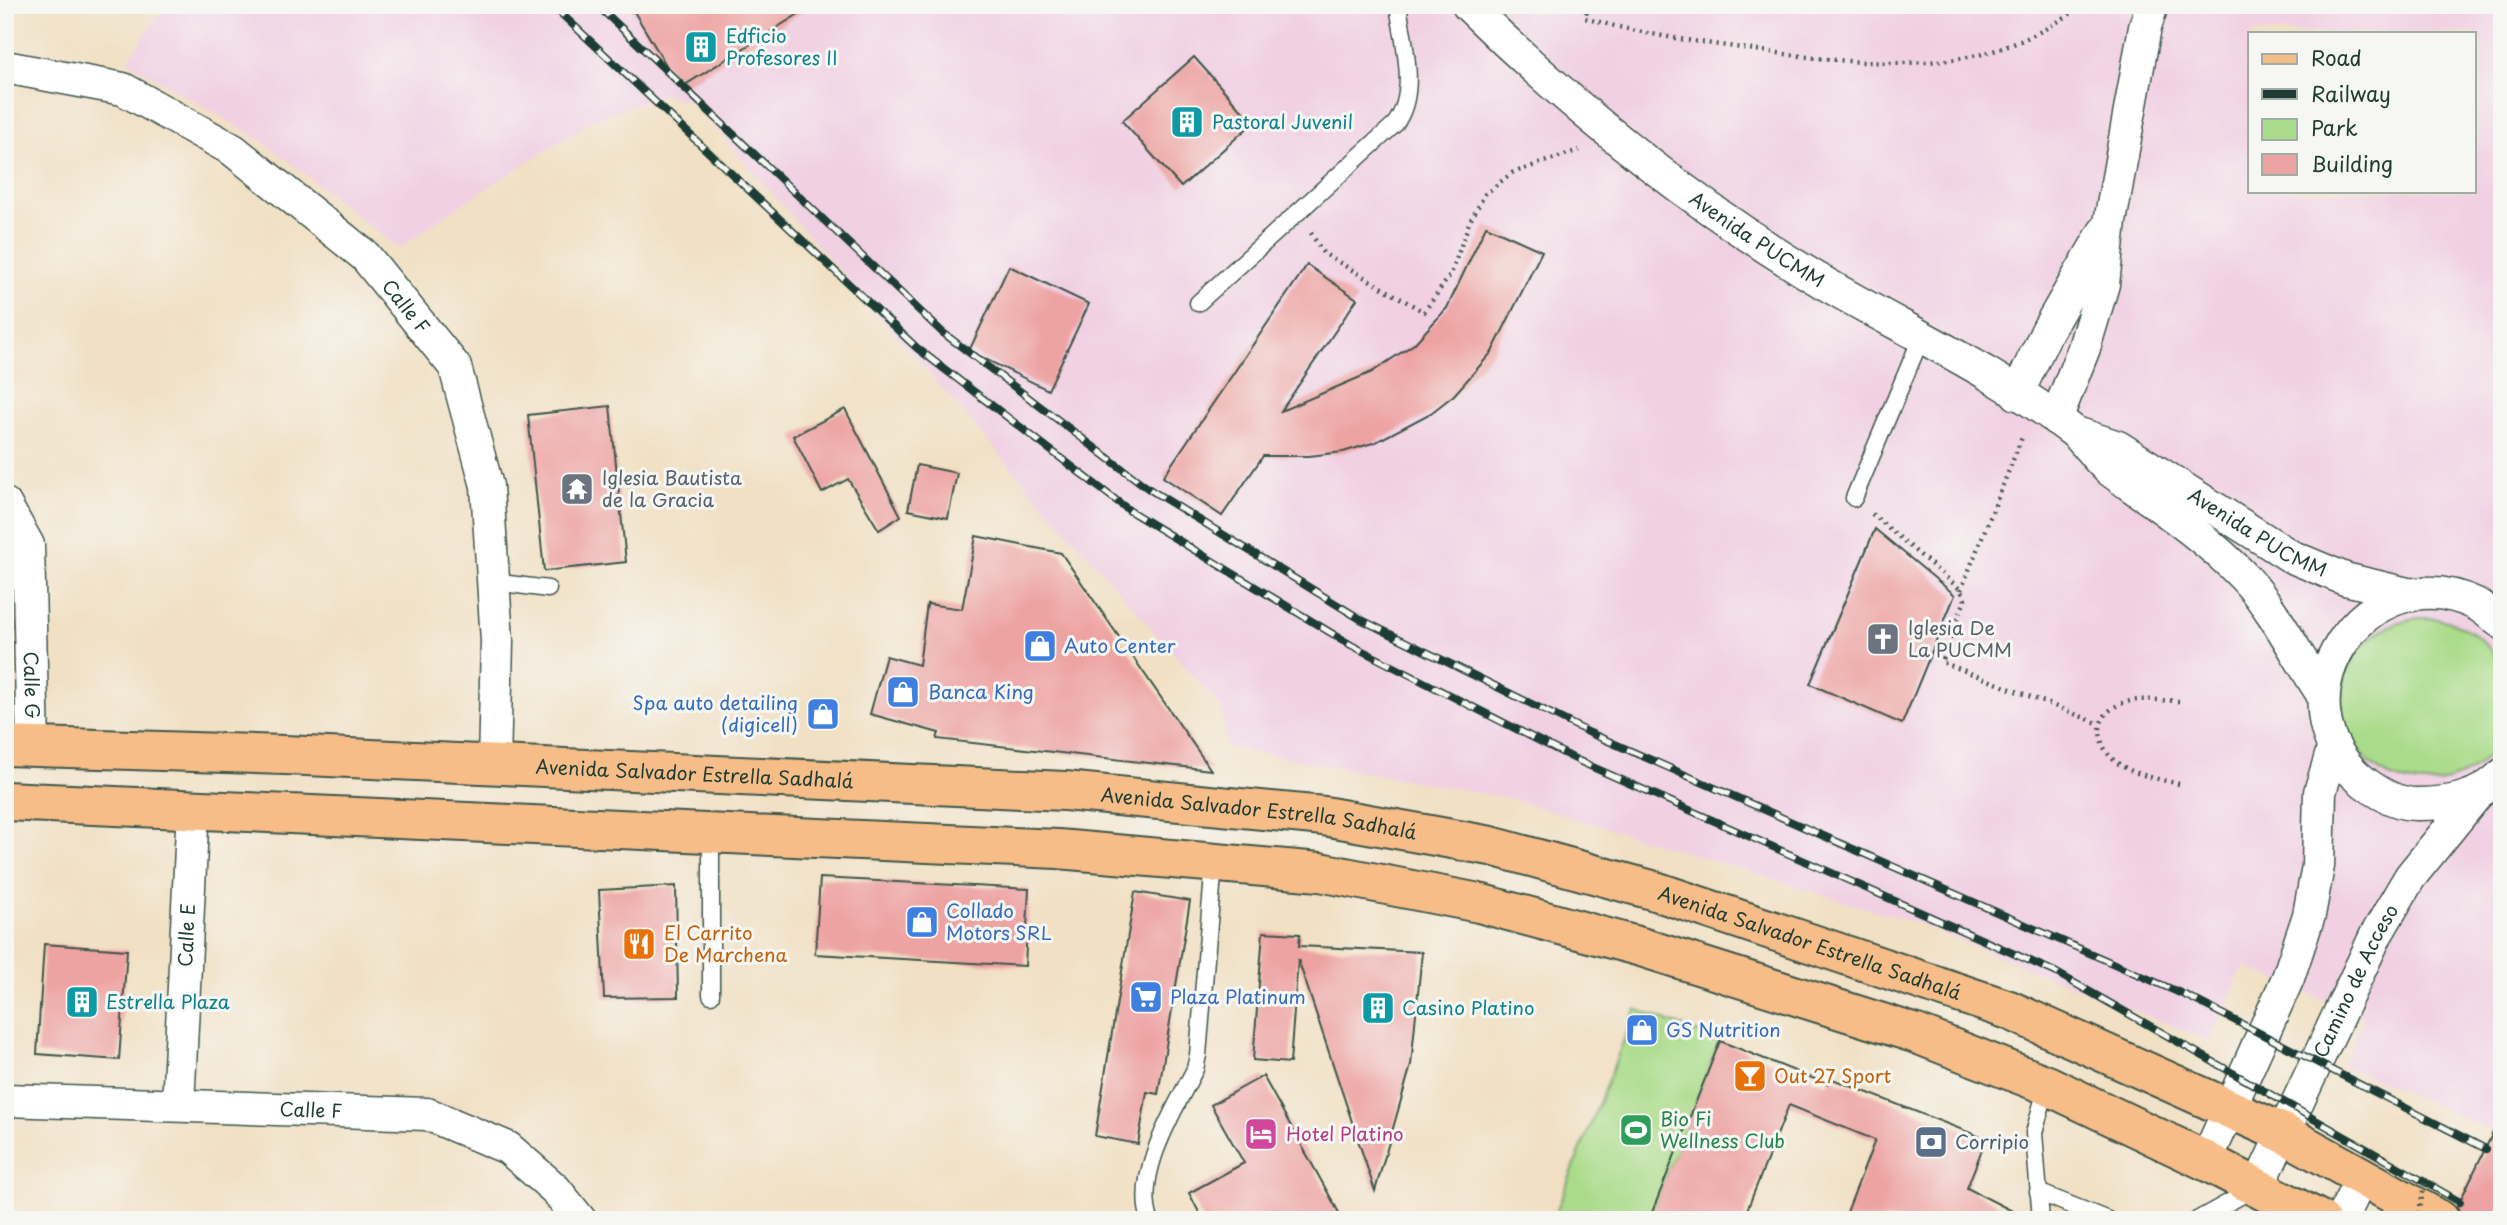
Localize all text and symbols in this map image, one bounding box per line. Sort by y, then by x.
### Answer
place label: Edficio Profesores II [726,21,838,71]
building icon: Edficio Profesores II [682,28,720,66]
legend [2248,32,2476,192]
text: Road [2311,41,2362,73]
text: Railway [2311,77,2391,109]
building icon: Pastoral Juvenil [1168,103,1206,141]
place label: Pastoral Juvenil [1212,107,1353,135]
text: Park [2311,111,2358,143]
text: Building [2311,147,2393,179]
street label: Avenida PUCMM [1684,184,1830,293]
street label: Calle F [376,273,437,339]
place label: Iglesia Bautista de la Gracia [602,463,742,513]
temple icon: Iglesia Bautista de la Gracia [558,470,596,508]
street label: Avenida PUCMM [2183,480,2331,583]
place label: Iglesia De La PUCMM [1908,613,2012,663]
church icon: Iglesia De La PUCMM [1864,620,1902,658]
shop icon: Auto Center [1021,627,1059,665]
place label: Auto Center [1064,631,1176,659]
street label: Calle G [18,651,47,719]
shop icon: Banca King [884,673,922,711]
place label: Banca King [928,677,1034,705]
place label: Spa auto detailing (digicell) [633,688,798,738]
shop icon: Spa auto detailing (digicell) [804,695,842,733]
street label: Avenida Salvador Estrella Sadhalá [535,752,854,794]
street label: Avenida Salvador Estrella Sadhalá [1100,780,1419,845]
street label: Avenida Salvador Estrella Sadhalá [1655,878,1966,1006]
place label: Collado Motors SRL [946,896,1052,946]
street label: Camino de Acceso [2306,899,2404,1062]
street label: Calle E [170,903,201,968]
shop icon: Collado Motors SRL [903,903,941,941]
place label: El Carrito De Marchena [664,918,787,968]
restaurant icon: El Carrito De Marchena [620,925,658,963]
supermarket icon: Plaza Platinum [1127,978,1165,1016]
place label: Plaza Platinum [1170,982,1306,1010]
building icon: Estrella Plaza [63,983,101,1021]
place label: Estrella Plaza [106,987,230,1015]
building icon: Casino Platino [1359,989,1397,1027]
place label: Casino Platino [1402,993,1535,1021]
shop icon: GS Nutrition [1623,1011,1661,1049]
place label: GS Nutrition [1666,1015,1781,1043]
bar icon: Out 27 Sport [1731,1057,1769,1095]
place label: Out 27 Sport [1774,1061,1892,1089]
street label: Calle F [279,1094,343,1124]
place label: Bio Fi Wellness Club [1660,1104,1785,1154]
sports icon: Bio Fi Wellness Club [1617,1111,1655,1149]
hotel icon: Hotel Platino [1242,1115,1280,1153]
place label: Hotel Platino [1286,1119,1404,1147]
bank icon: Corripio [1912,1123,1950,1161]
place label: Corripio [1955,1127,2029,1155]

